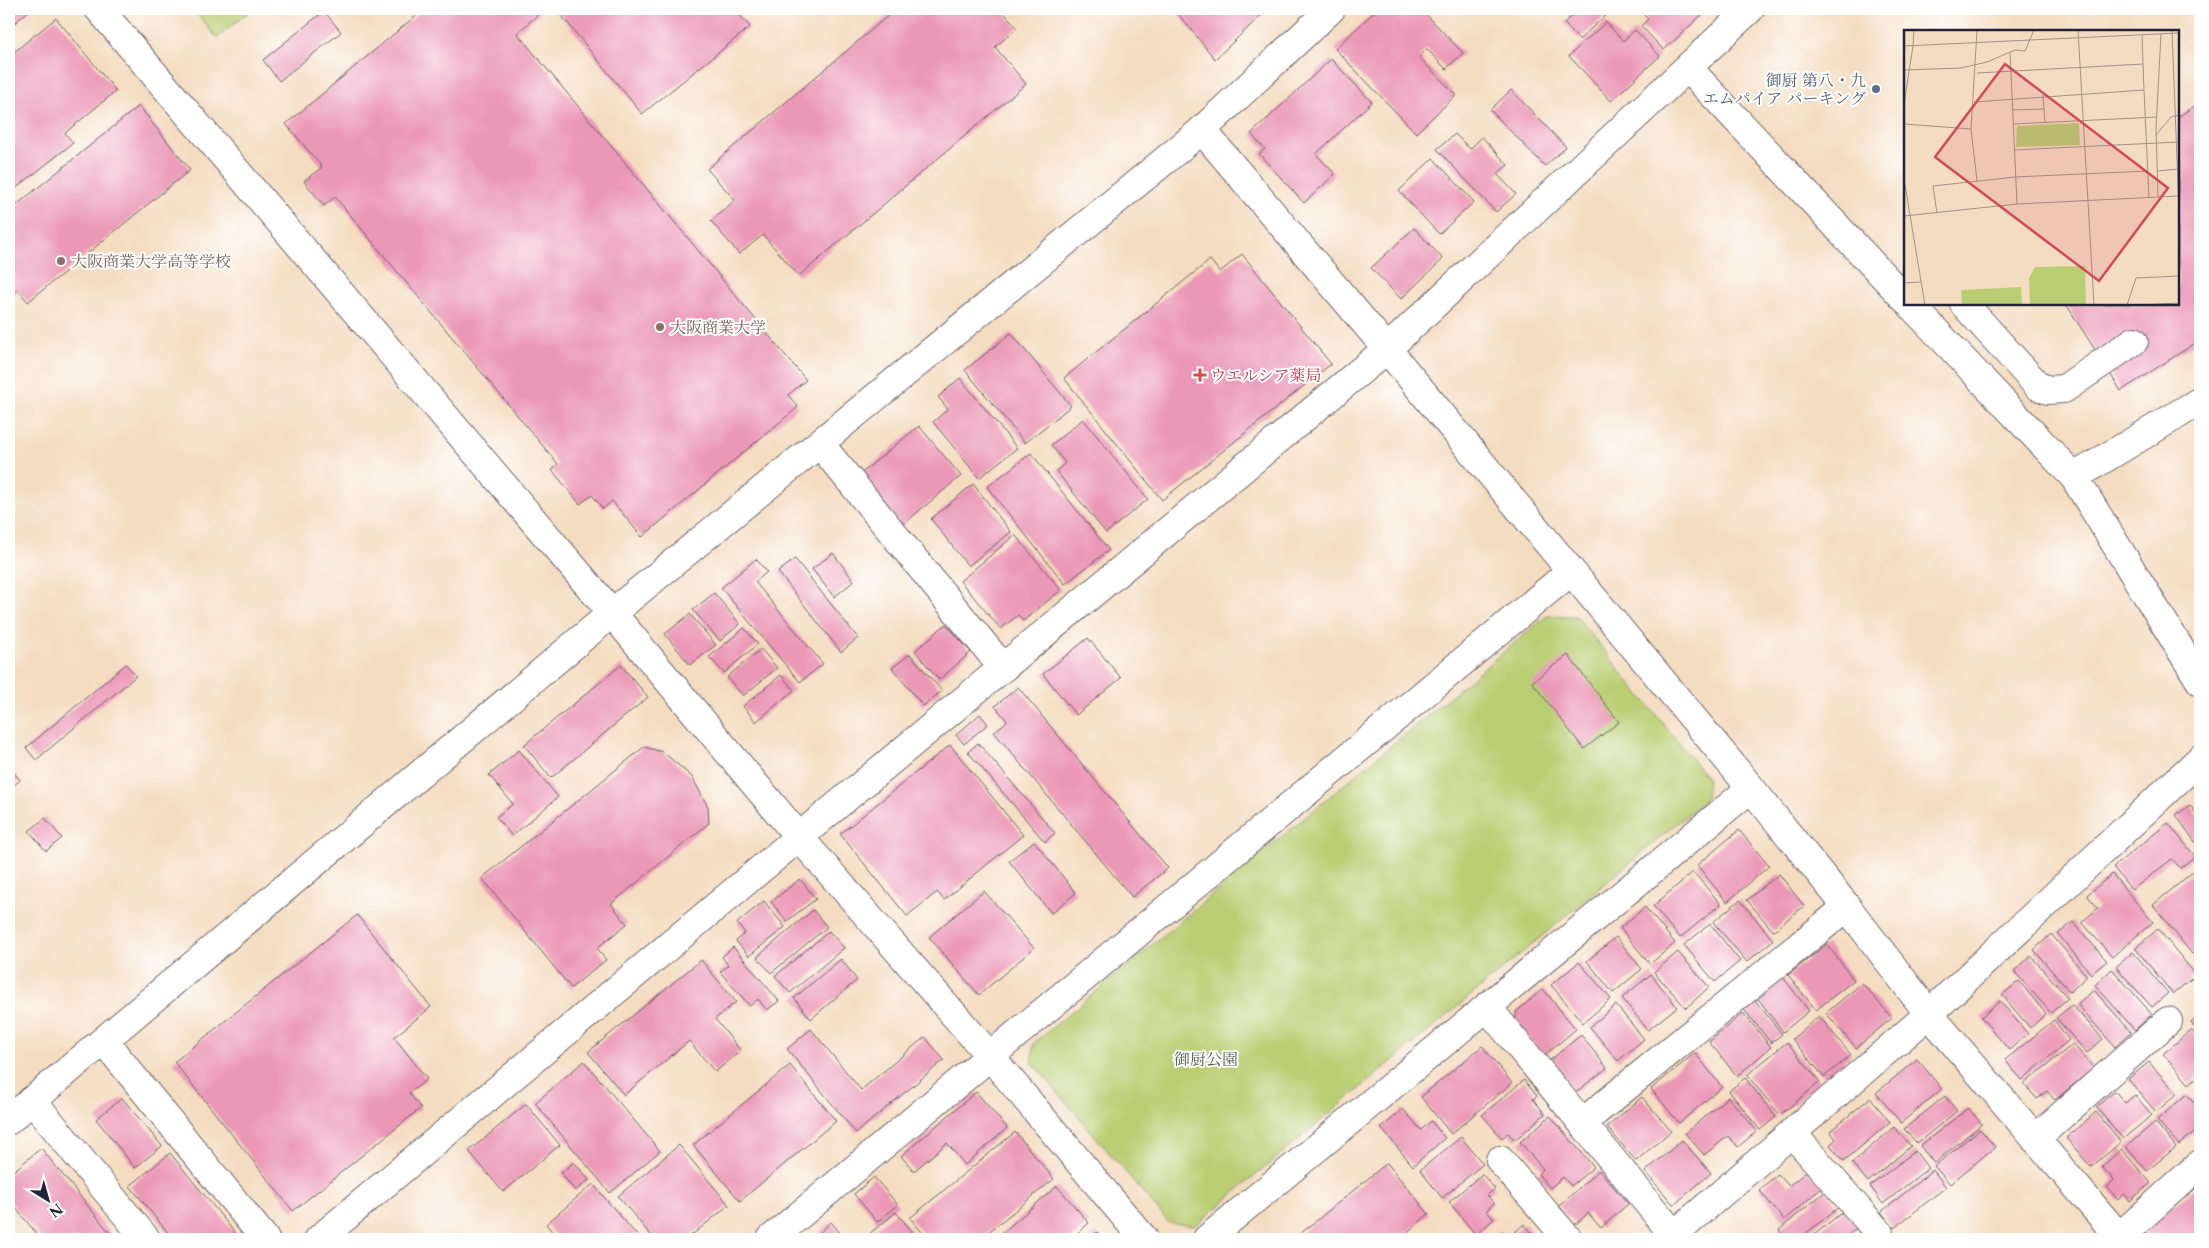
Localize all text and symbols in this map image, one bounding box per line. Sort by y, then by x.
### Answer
inset map [1904,30,2179,305]
place label: 御厨 第八・九 エムパイア パーキング [1703,70,1866,108]
marker: 御厨 第八・九 エムパイア パーキング [1870,83,1882,95]
place label: 大阪商業大学高等学校 [71,251,231,271]
marker: 大阪商業大学高等学校 [55,255,67,267]
place label: 大阪商業大学 [670,317,766,337]
marker: 大阪商業大学 [654,321,666,333]
place label: ウエルシア薬局 [1210,365,1322,385]
marker: ウエルシア薬局 [1194,369,1206,381]
park label: 御厨公園 [1174,1049,1238,1069]
north arrow [22,1176,72,1226]
text: N [46,1200,66,1221]

